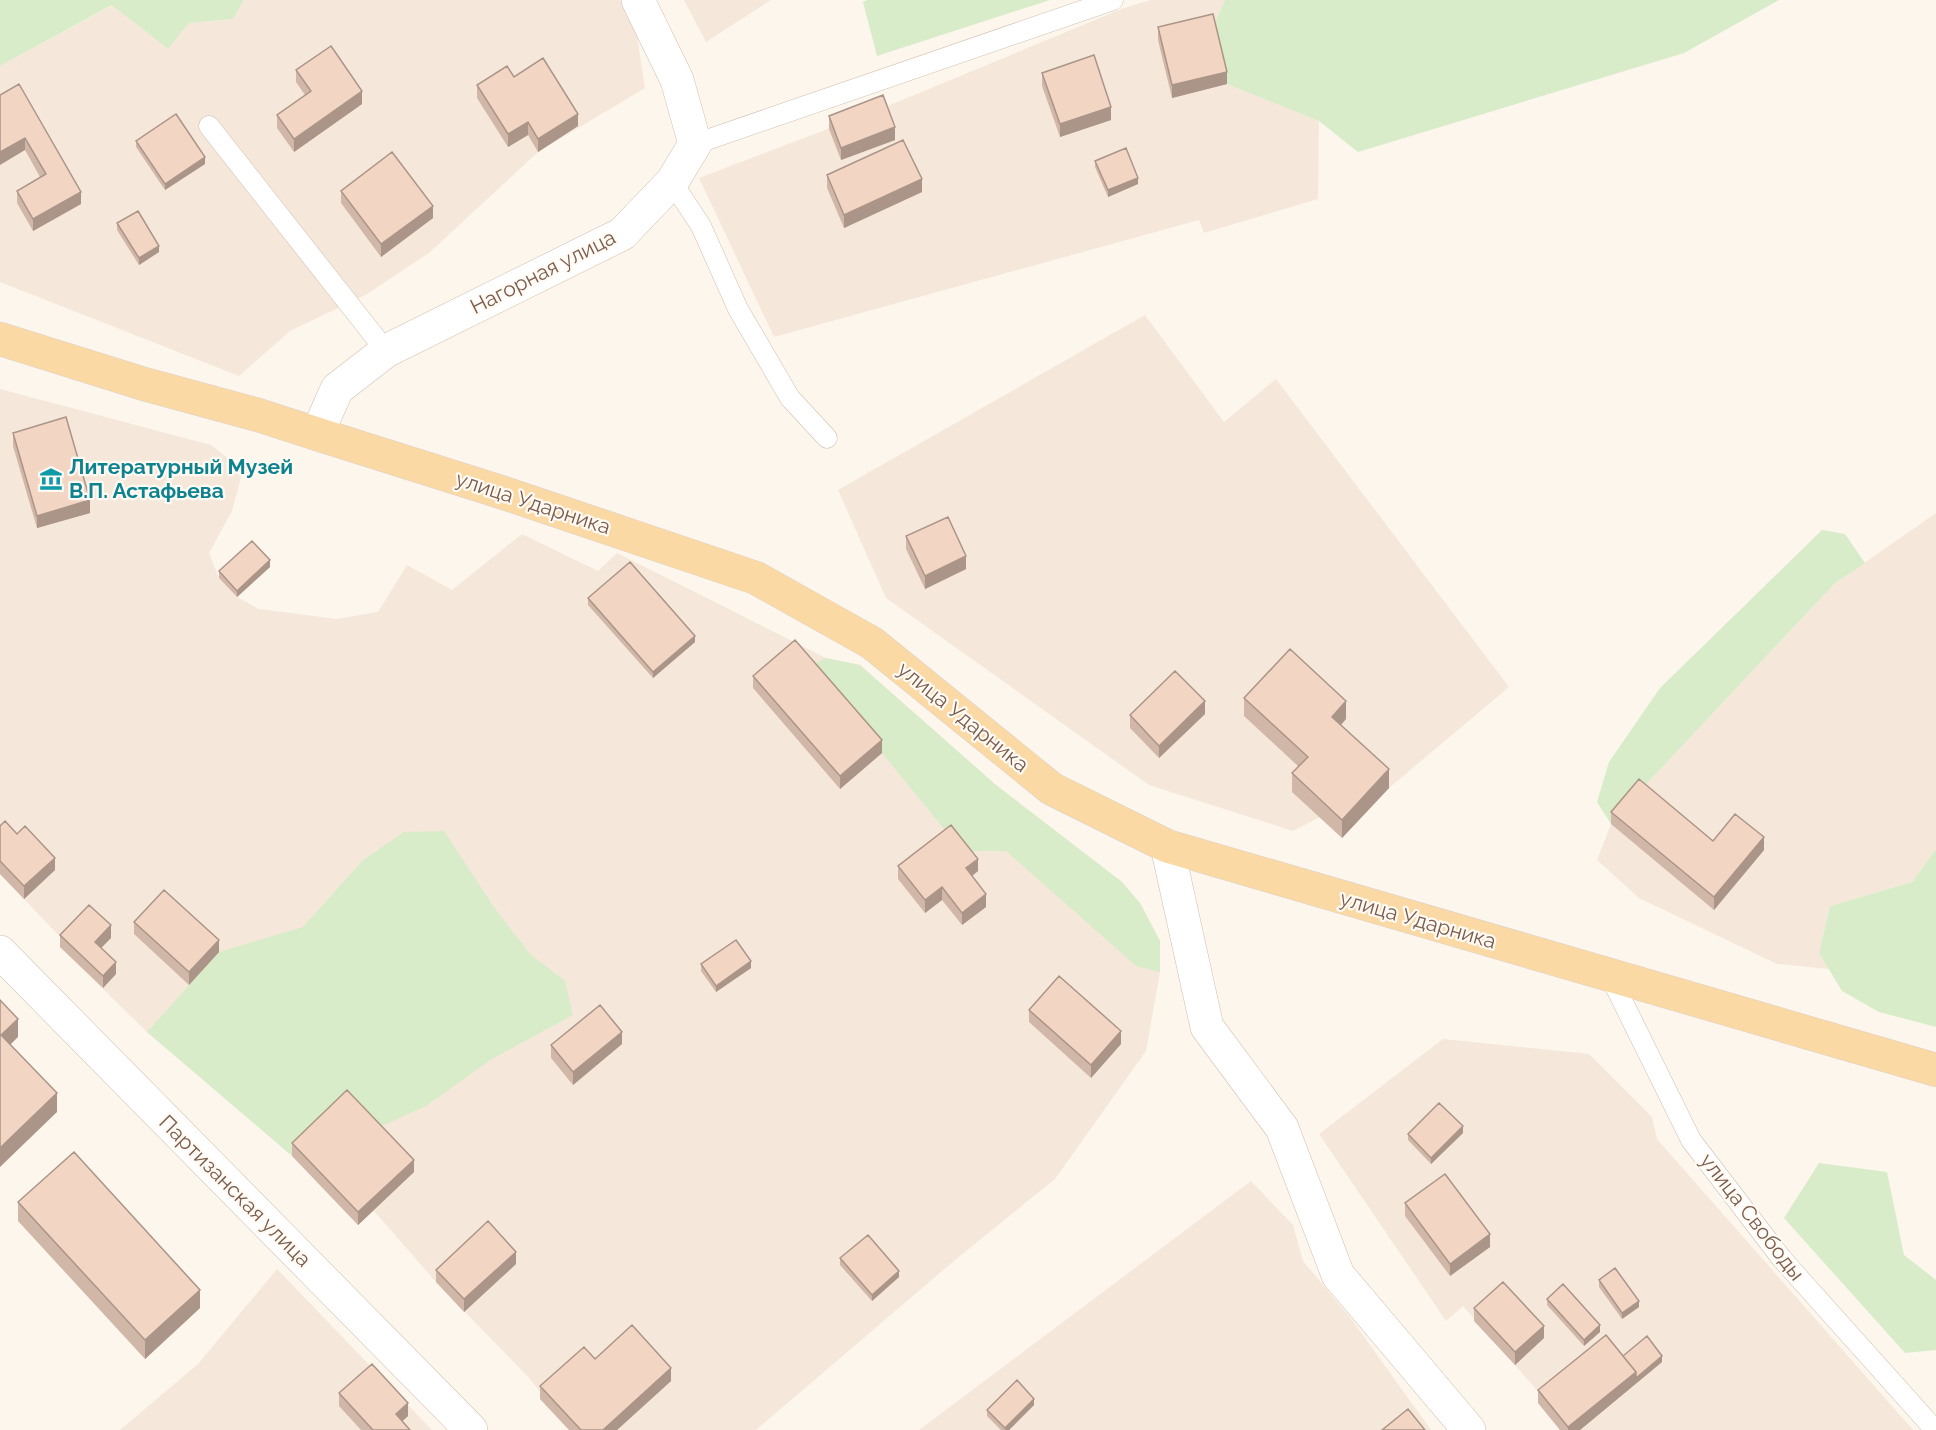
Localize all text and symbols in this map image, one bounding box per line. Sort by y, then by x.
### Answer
street label: Нагорная улица [466,224,620,319]
place label: Литературный Музей В.П. Астафьева [69,454,293,503]
museum icon: Литературный Музей В.П. Астафьева [38,466,64,492]
street label: улица Ударника [453,466,614,539]
street label: улица Ударника [893,656,1034,777]
street label: улица Ударника [1337,885,1499,954]
street label: Партизанская улица [154,1110,316,1272]
street label: улица Свободы [1695,1148,1810,1285]

